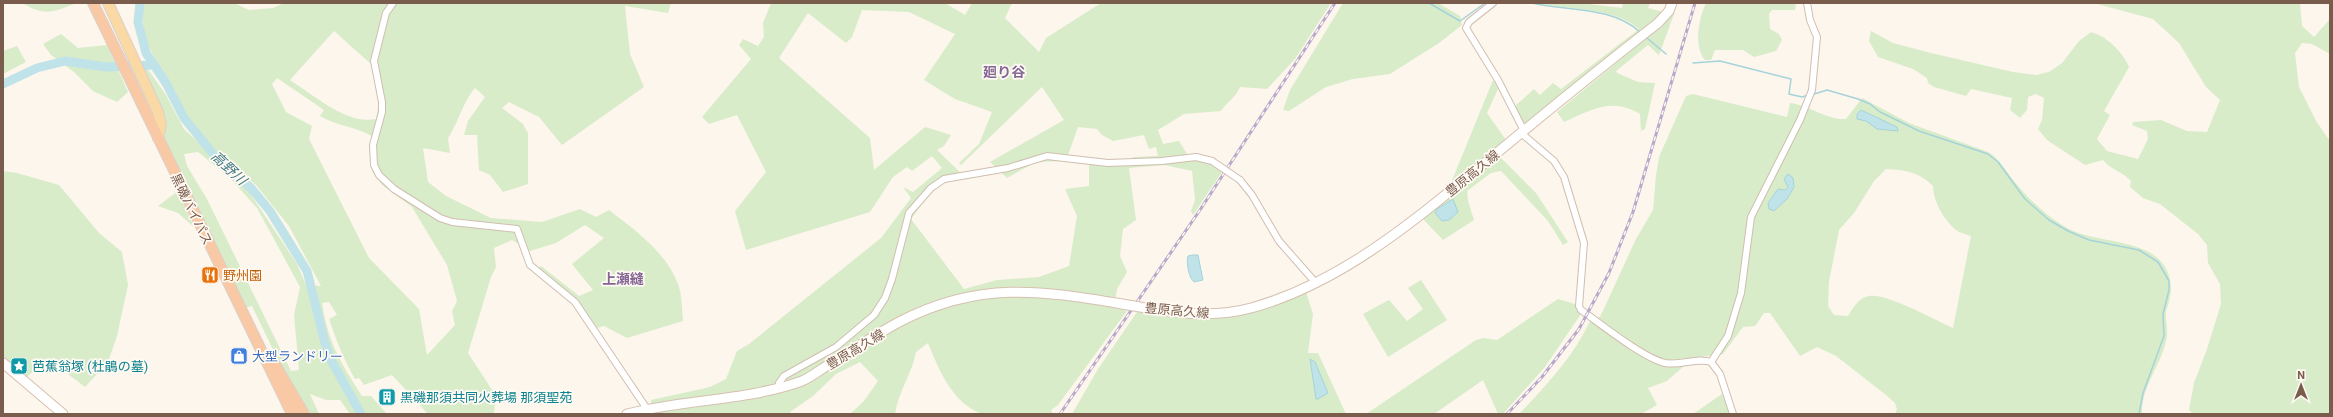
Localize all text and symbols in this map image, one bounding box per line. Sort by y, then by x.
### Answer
district label: 廻り谷 [983,64,1026,80]
street label: 豊原高久線 [1442,147,1502,200]
water label: 高野川 [208,148,251,190]
street label: 黒磯バイパス [168,171,215,247]
restaurant icon: 野州園 [200,265,220,285]
place label: 野州園 [223,268,262,283]
district label: 上瀬縫 [602,271,644,287]
street label: 豊原高久線 [1144,300,1210,321]
street label: 豊原高久線 [824,326,887,373]
shop icon: 大型ランドリー [229,346,249,366]
place label: 大型ランドリー [252,349,343,364]
place icon: 芭蕉翁塚 (杜鵑の墓) [9,356,29,376]
place label: 芭蕉翁塚 (杜鵑の墓) [32,359,148,374]
north arrow [2281,365,2321,405]
text: N [2297,369,2305,382]
building icon: 黒磯那須共同火葬場 那須聖苑 [377,387,397,407]
place label: 黒磯那須共同火葬場 那須聖苑 [400,390,572,405]

